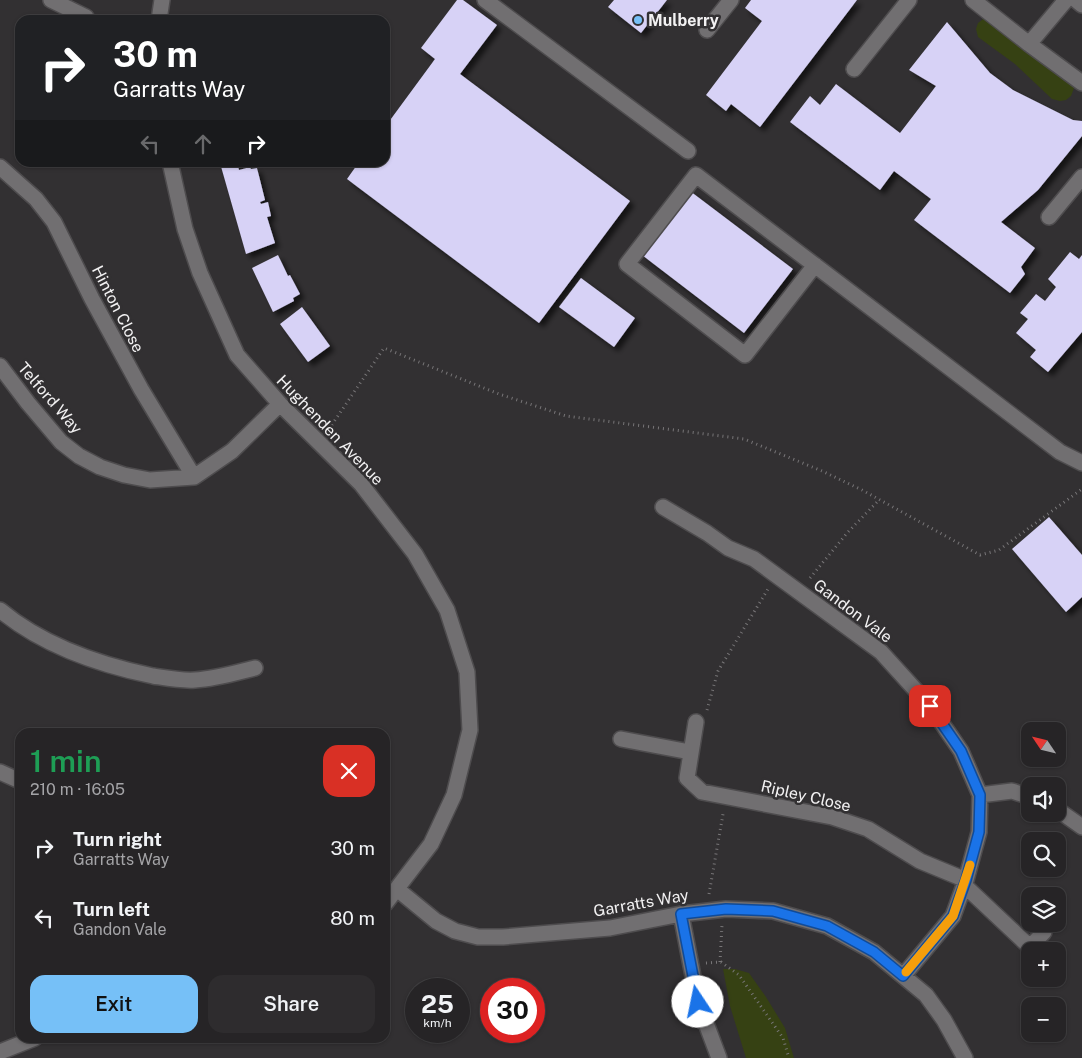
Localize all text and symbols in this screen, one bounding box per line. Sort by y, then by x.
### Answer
place label: Mulberry [648,11,719,30]
marker: Mulberry [632,14,644,26]
text: 30 m [113,34,198,75]
icon: right [30,35,95,100]
text: Garratts Way [113,76,245,102]
icon: left [136,130,164,158]
icon: ahead [189,130,217,158]
icon: right [242,130,270,158]
street label: Hinton Close [88,262,148,356]
street label: Telford Way [14,359,86,438]
street label: Hughenden Avenue [273,371,387,489]
street label: Gandon Vale [810,575,896,647]
pin [909,685,951,727]
icon: arrive [916,692,944,720]
north arrow [1021,722,1066,768]
map controls [1021,722,1066,1042]
text: 1 min [30,743,101,779]
button: close [323,745,375,797]
street label: Ripley Close [759,776,853,816]
button: sound [1021,777,1066,822]
text: 210 m · 16:05 [30,780,125,799]
text: Turn right [73,828,162,850]
button: search [1021,832,1066,877]
icon: right [30,834,58,862]
text: 30 m [330,837,375,859]
text: Garratts Way [73,850,169,869]
street label: Garratts Way [592,885,690,921]
button: layers [1021,887,1066,932]
text: Turn left [73,898,150,920]
icon: left [30,904,58,932]
text: 80 m [330,907,375,929]
text: Gandon Vale [73,920,167,939]
button: + [1021,942,1066,987]
button: Exit [30,975,198,1033]
button: Share [208,975,375,1033]
position arrow [671,975,723,1027]
speed limit sign: 30 [480,978,545,1043]
text: 25 [421,989,454,1019]
button: − [1021,997,1066,1042]
text: km/h [423,1016,452,1030]

